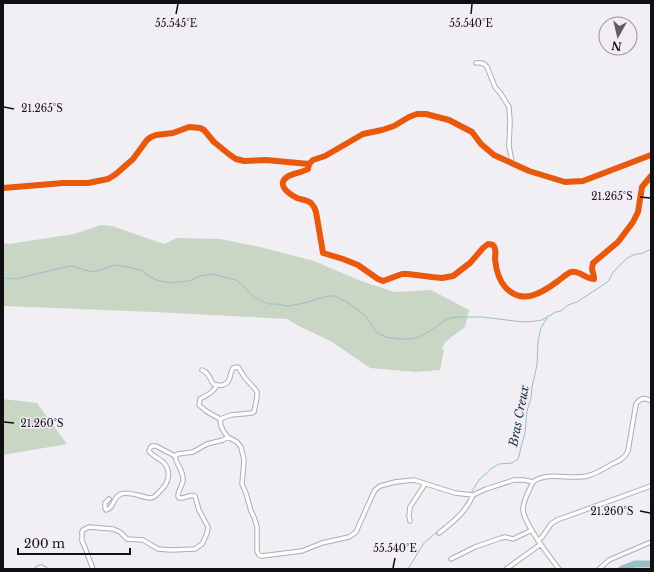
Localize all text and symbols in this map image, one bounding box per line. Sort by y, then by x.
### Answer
north arrow [598,16,638,56]
text: 55.545°E [155,17,197,30]
text: 55.540°E [449,17,493,30]
text: N [610,38,623,54]
text: 21.265°S [21,102,63,115]
text: 21.265°S [591,190,633,203]
water label: Bras Creux [505,384,532,449]
text: 21.260°S [21,417,63,430]
text: 21.260°S [591,505,633,518]
scale bar [18,530,130,556]
text: 200 m [24,536,65,551]
text: 55.540°E [373,542,417,555]

